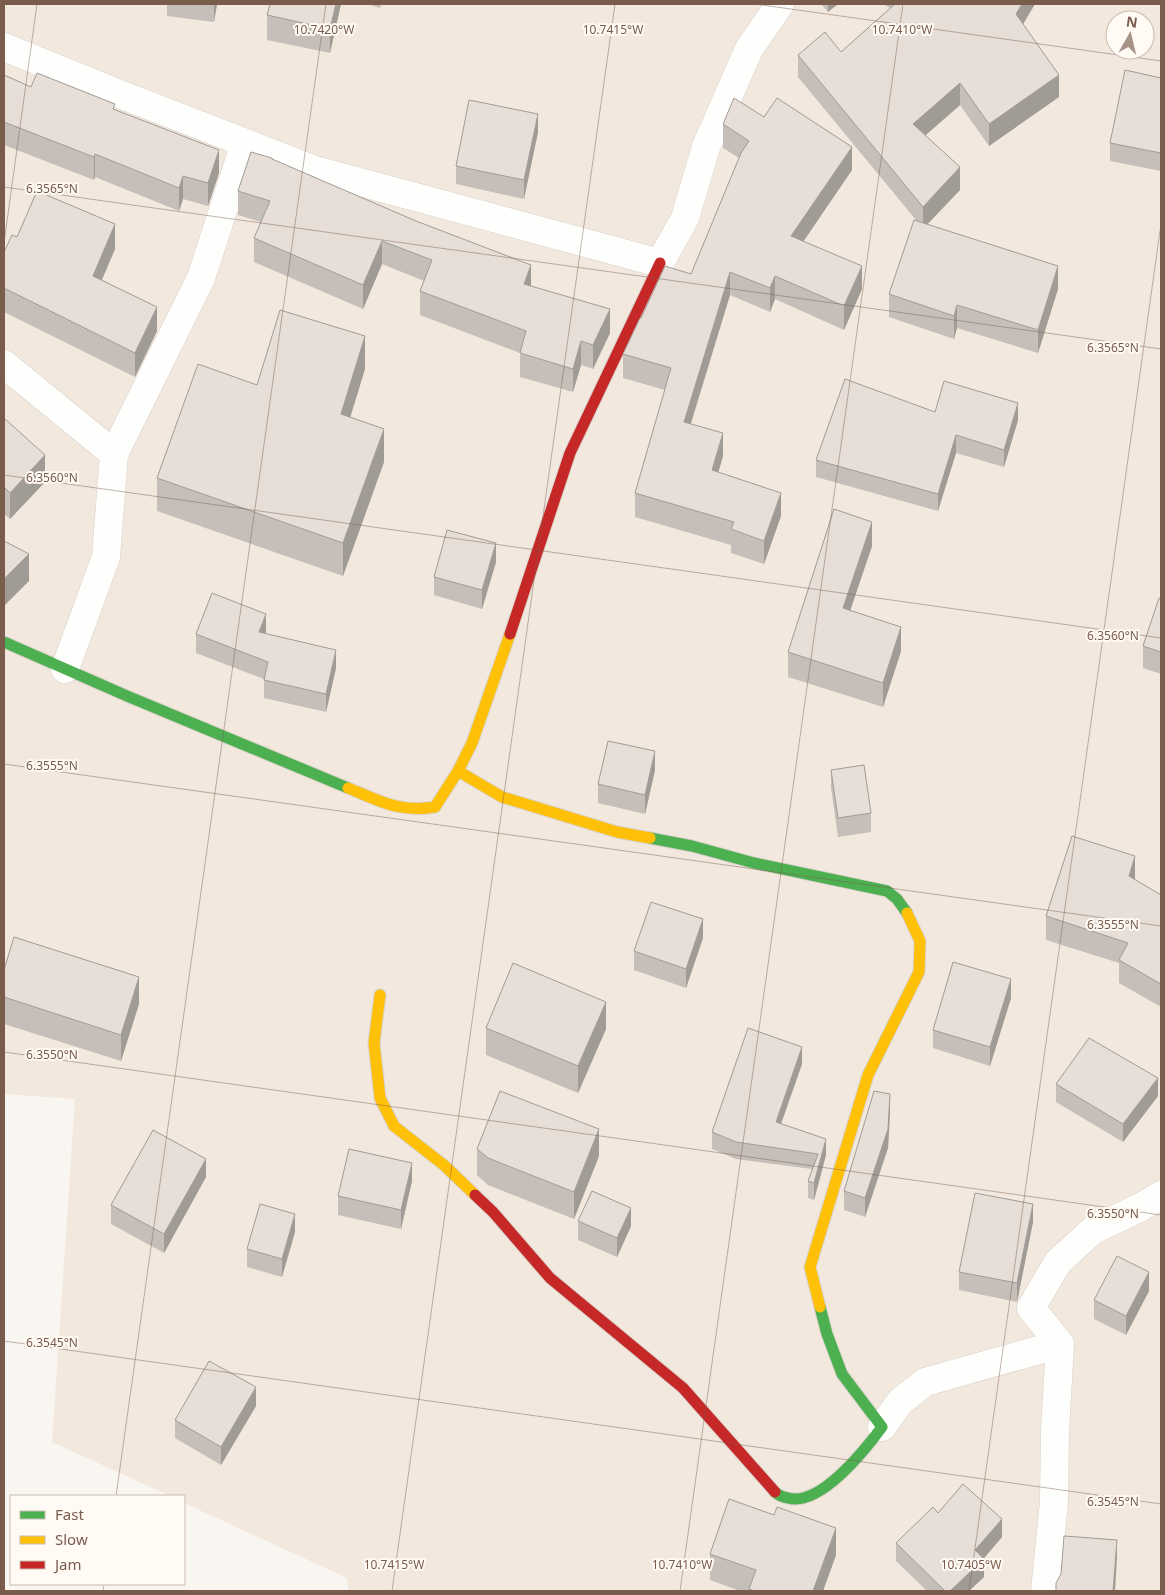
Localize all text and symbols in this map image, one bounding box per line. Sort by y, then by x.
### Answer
north arrow [1105,10,1155,60]
text: N [1125,11,1139,32]
text: 10.7420°W [294,21,354,38]
text: 10.7415°W [583,21,643,38]
text: 10.7410°W [872,21,932,38]
text: 6.3565°N [26,180,78,197]
text: 6.3565°N [1087,339,1139,356]
text: 6.3560°N [26,469,78,486]
text: 6.3560°N [1087,627,1139,644]
text: 6.3555°N [26,757,78,774]
text: 6.3555°N [1087,916,1139,933]
text: 6.3550°N [26,1046,78,1063]
text: 6.3550°N [1087,1205,1139,1222]
text: 6.3545°N [26,1334,78,1351]
text: 6.3545°N [1087,1493,1139,1510]
legend [10,1495,185,1585]
text: Fast [55,1504,84,1524]
text: Slow [55,1529,88,1549]
text: Jam [53,1554,82,1574]
text: 10.7415°W [364,1556,424,1573]
text: 10.7410°W [652,1556,712,1573]
text: 10.7405°W [941,1556,1001,1573]

